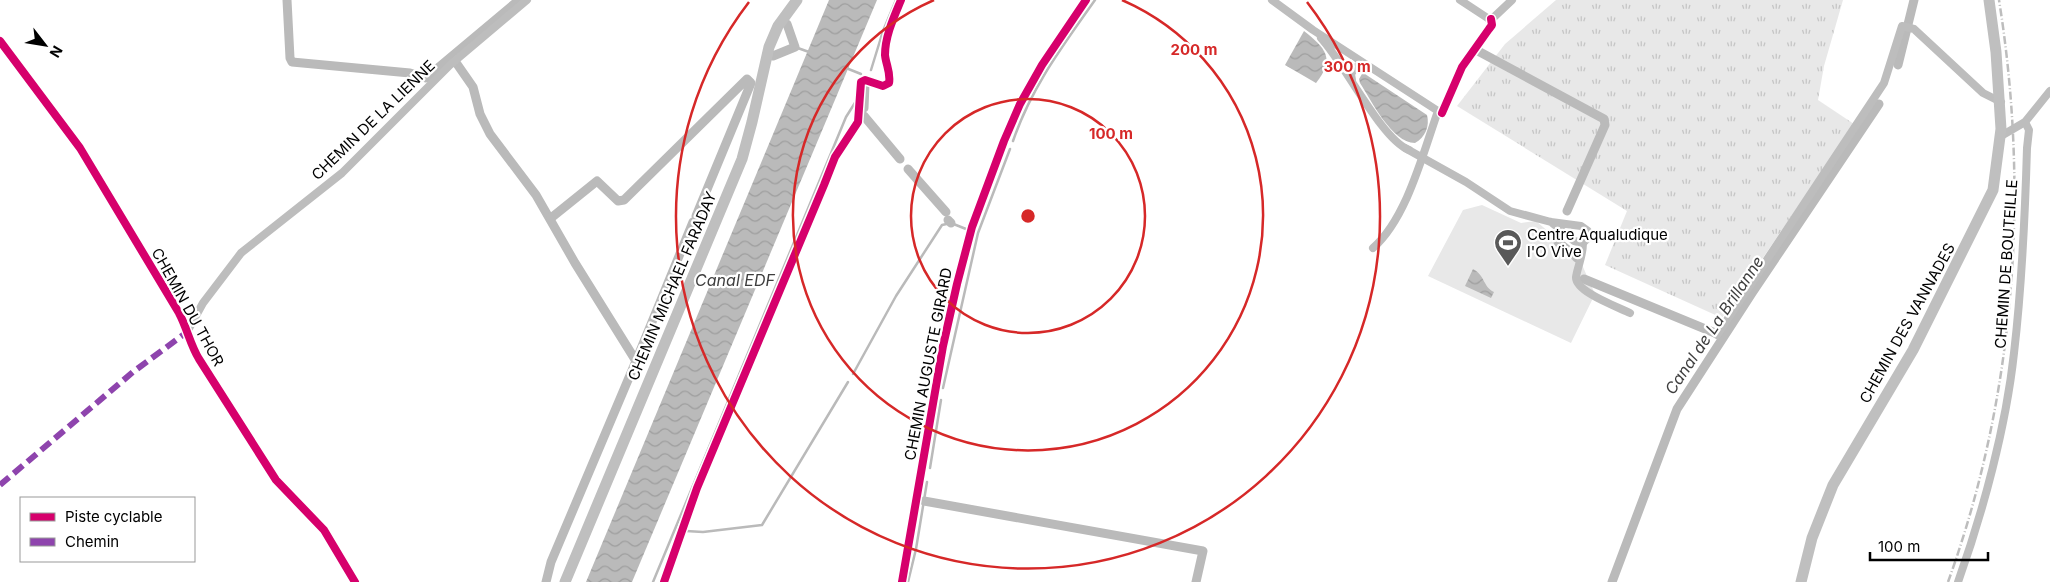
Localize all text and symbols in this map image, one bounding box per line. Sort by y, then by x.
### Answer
north arrow [20,20,70,70]
text: 200 m [1171,40,1217,59]
text: N [47,43,67,61]
street label: CHEMIN DE LA LIENNE [307,56,439,184]
text: 300 m [1323,57,1371,76]
text: 100 m [1089,124,1133,143]
street label: CHEMIN DE BOUTEILLE [1991,179,2021,349]
street label: CHEMIN MICHAEL FARADAY [623,189,721,383]
centre of rings [1019,207,1037,225]
place label: Centre Aqualudique l'O Vive [1527,225,1668,261]
sports icon: Centre Aqualudique l'O Vive [1493,228,1523,267]
street label: CHEMIN DES VANNADES [1855,240,1959,406]
street label: CHEMIN DU THOR [148,244,229,370]
water label: Canal de La Brillanne [1660,252,1768,398]
street label: CHEMIN AUGUSTE GIRARD [900,266,956,462]
water label: Canal EDF [695,270,775,290]
legend [20,497,195,562]
text: Piste cyclable [65,507,162,526]
scale bar [1870,530,1988,562]
text: Chemin [65,532,119,551]
text: 100 m [1878,537,1920,556]

